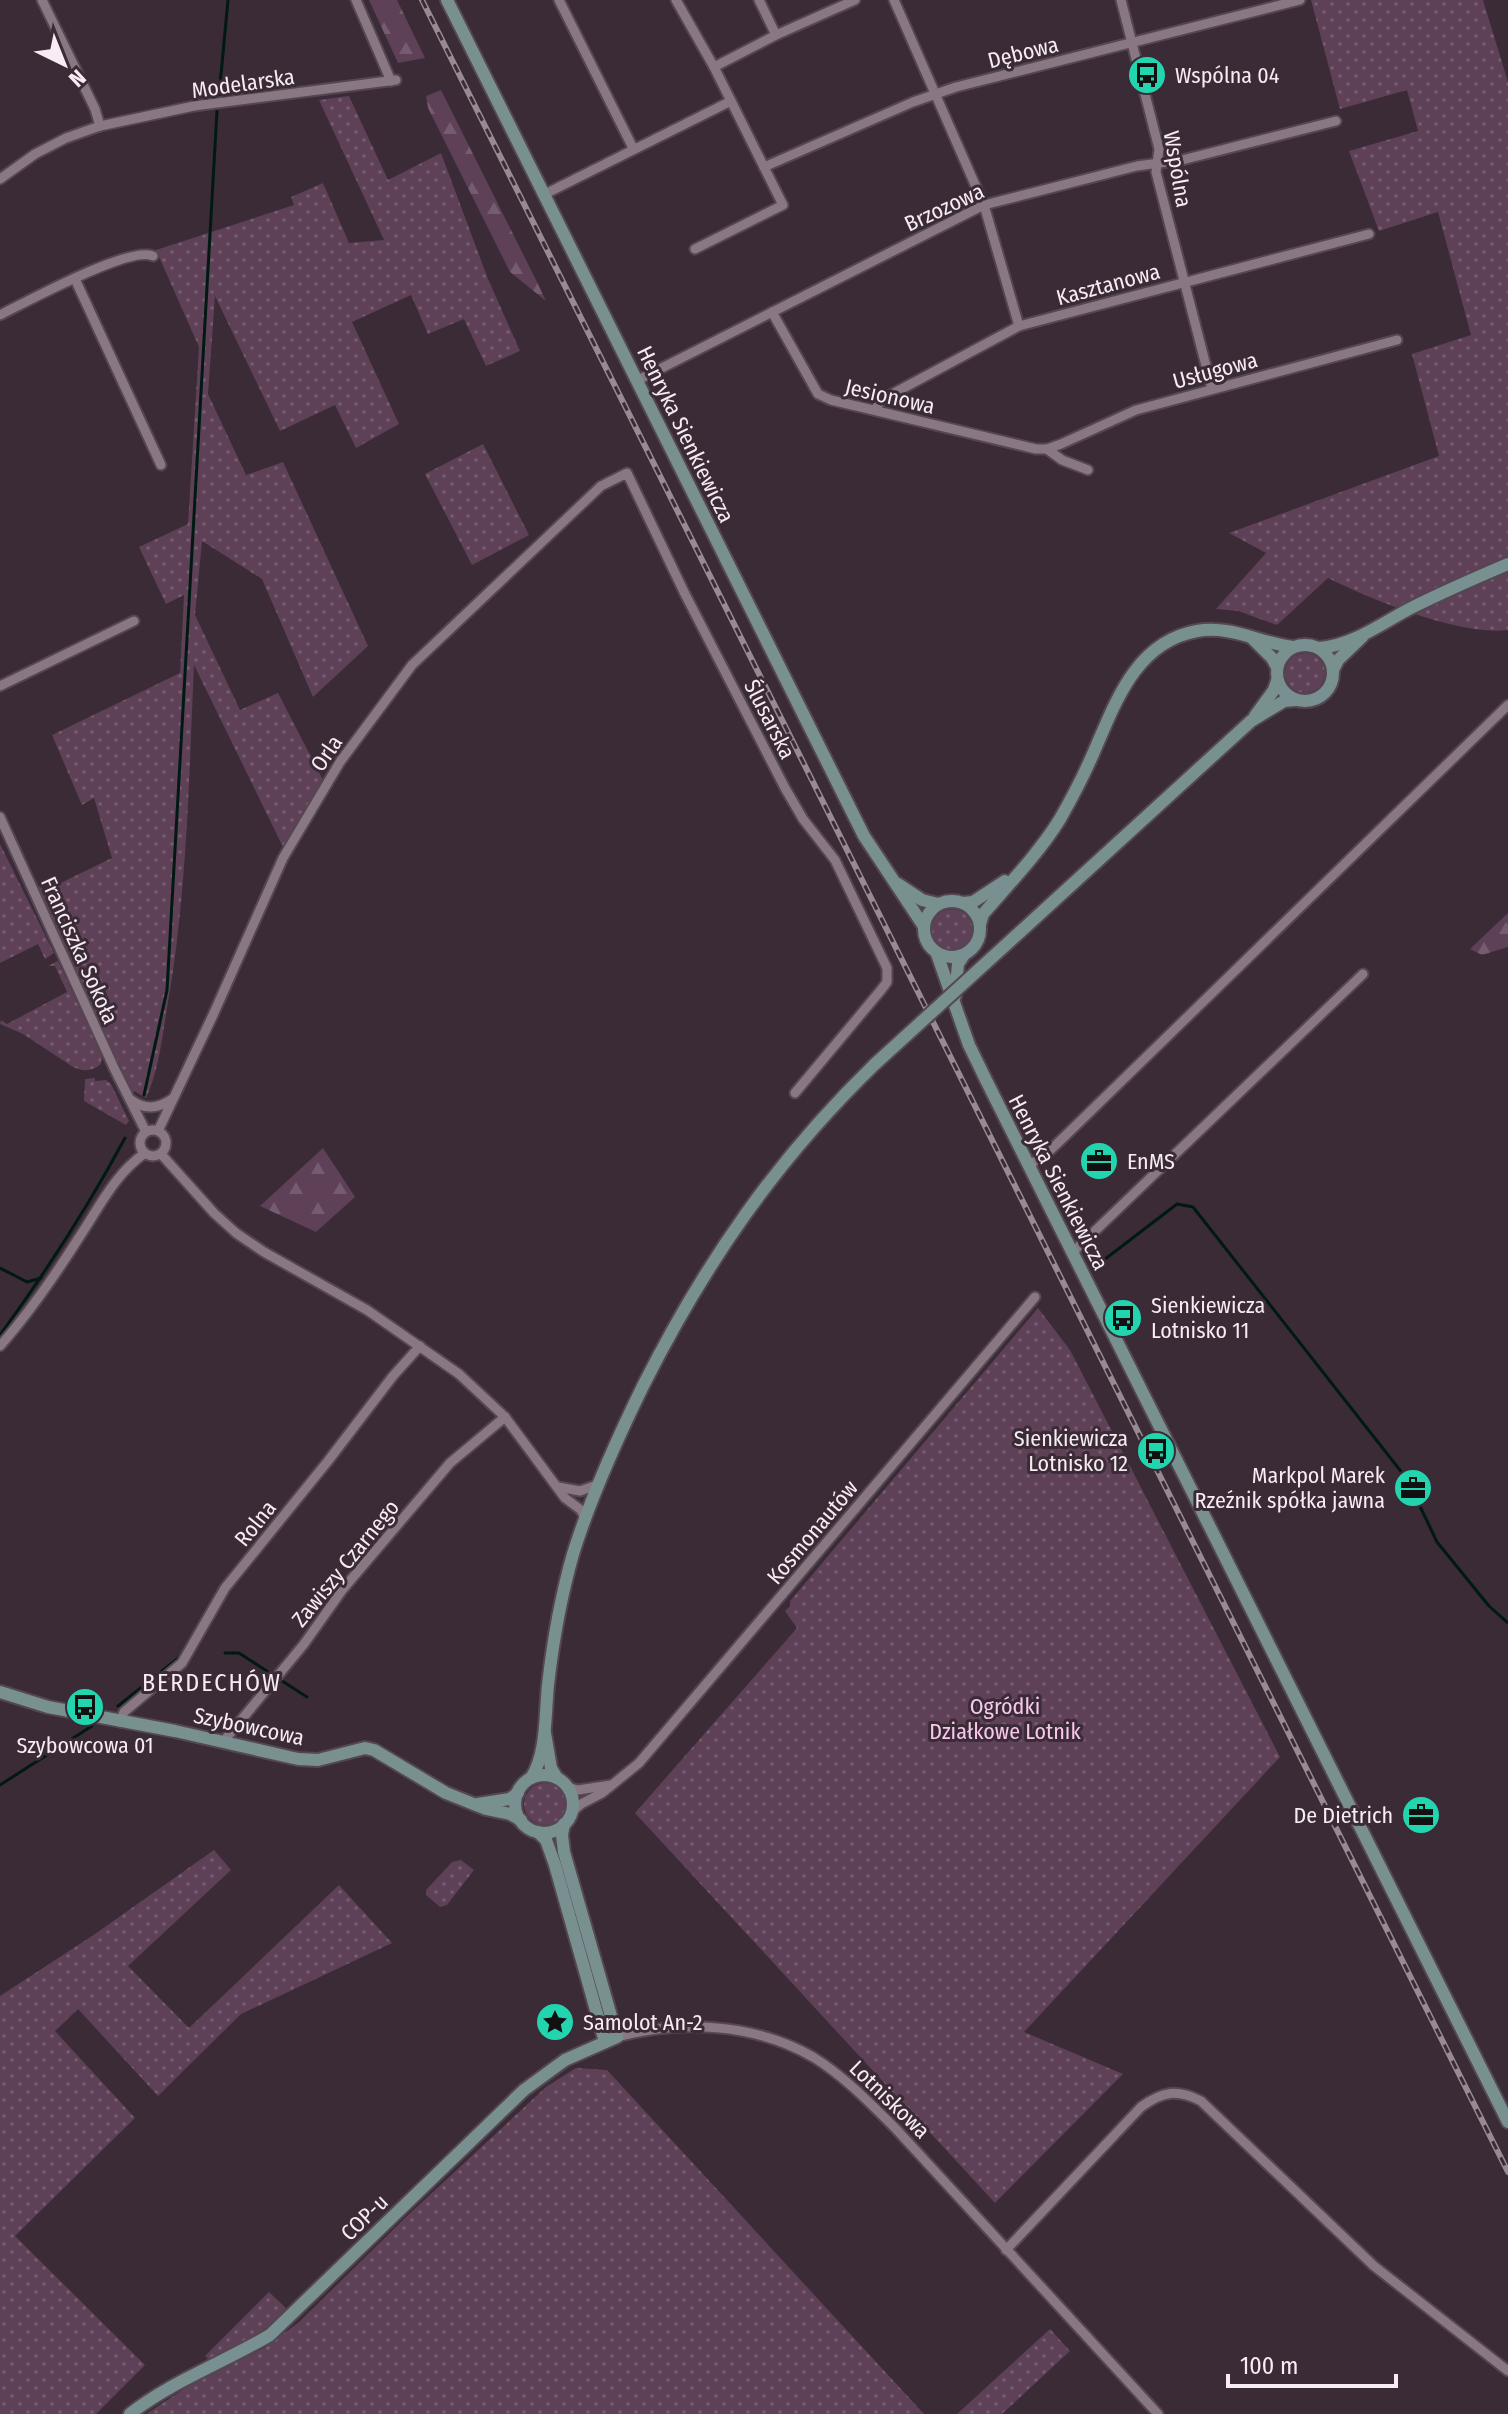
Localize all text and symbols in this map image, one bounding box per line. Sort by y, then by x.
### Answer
north arrow [24,24,104,104]
street label: Dębowa [985,31,1061,74]
bus stop icon: Wspólna 04 [1126,54,1168,96]
place label: Wspólna 04 [1175,62,1280,89]
street label: Modelarska [190,63,296,104]
text: N [63,64,91,93]
street label: Wspólna [1158,129,1197,209]
street label: Brzozowa [900,177,988,238]
street label: Kasztanowa [1053,258,1163,311]
street label: Henryka Sienkiewicza [631,341,740,527]
street label: Usługowa [1170,346,1260,395]
street label: Jesionowa [842,373,937,420]
street label: Ślusarska [738,675,801,764]
street label: Orla [305,730,348,777]
street label: Franciszka Sokoła [35,872,124,1028]
street label: Henryka Sienkiewicza [1003,1090,1114,1274]
office icon: EnMS [1078,1140,1120,1182]
place label: EnMS [1127,1148,1175,1175]
place label: Sienkiewicza Lotnisko 11 [1151,1292,1265,1344]
bus stop icon: Sienkiewicza Lotnisko 11 [1102,1297,1144,1339]
place label: Sienkiewicza Lotnisko 12 [1014,1425,1128,1477]
bus stop icon: Sienkiewicza Lotnisko 12 [1135,1430,1177,1472]
place label: Markpol Marek Rzeźnik spółka jawna [1195,1462,1386,1514]
office icon: Markpol Marek Rzeźnik spółka jawna [1392,1467,1434,1509]
street label: Kosmonautów [761,1475,864,1590]
street label: Zawiszy Czarnego [286,1494,405,1632]
street label: Rolna [229,1495,282,1552]
district label: BERDECHÓW [142,1669,282,1697]
bus stop icon: Szybowcowa 01 [64,1686,106,1728]
park label: Ogródki Działkowe Lotnik [929,1693,1081,1745]
street label: Szybowcowa [191,1702,307,1751]
place label: Szybowcowa 01 [16,1732,154,1759]
office icon: De Dietrich [1400,1794,1442,1836]
place label: De Dietrich [1294,1802,1393,1829]
place icon: Samolot An-2 [534,2001,576,2043]
place label: Samolot An-2 [583,2009,702,2036]
street label: Lotniskowa [844,2055,935,2144]
street label: COP-u [335,2188,394,2246]
scale bar [1228,2338,1396,2388]
text: 100 m [1240,2352,1298,2380]

